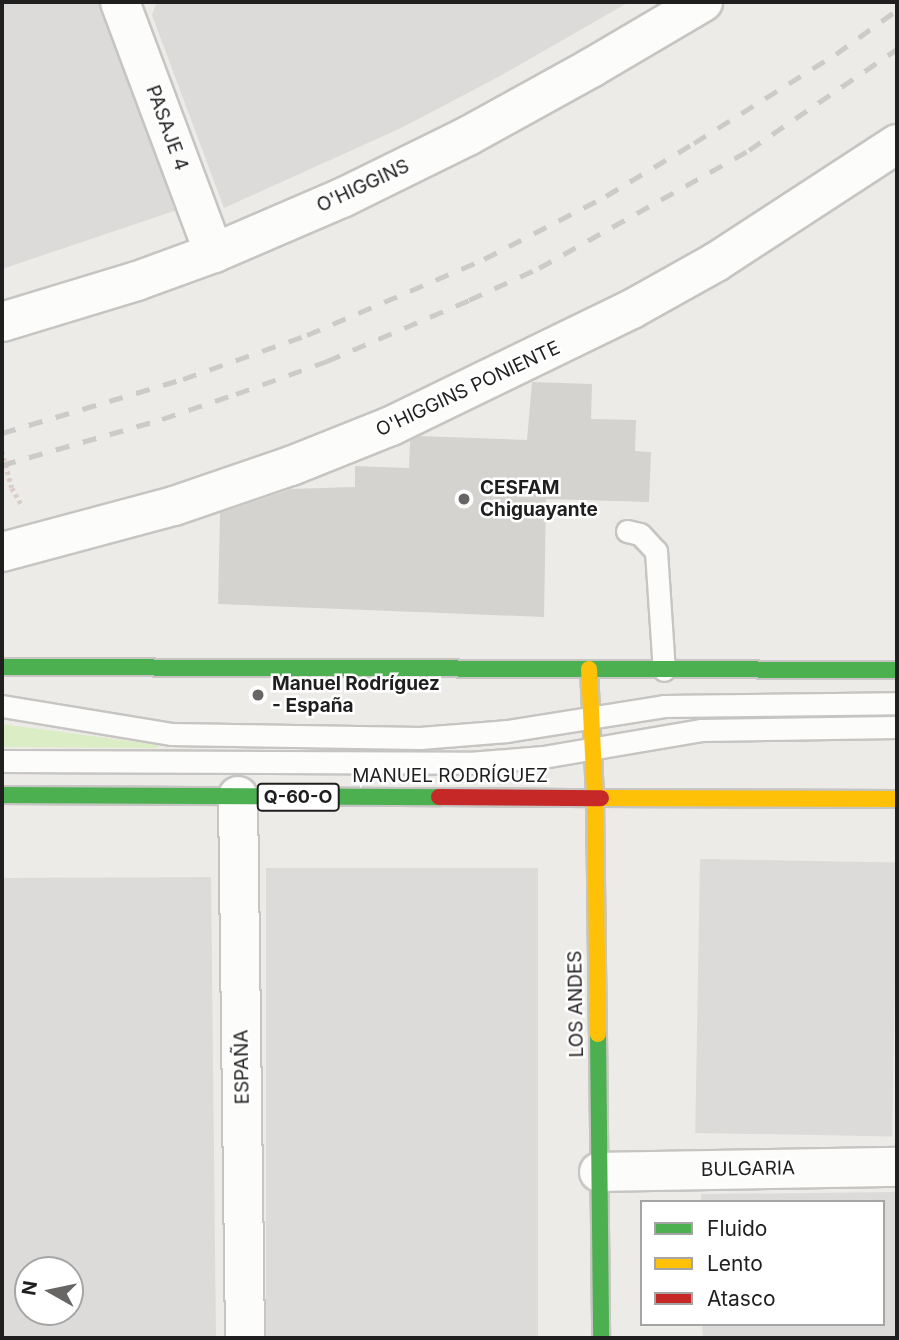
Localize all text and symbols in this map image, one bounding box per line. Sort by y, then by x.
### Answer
street label: PASAJE 4 [141,82,193,174]
street label: O'HIGGINS [313,155,413,217]
street label: O'HIGGINS PONIENTE [372,336,564,442]
place label: CESFAM Chiguayante [480,477,598,521]
marker: CESFAM Chiguayante [454,489,474,509]
place label: Manuel Rodríguez - España [272,673,440,717]
marker: Manuel Rodríguez - España [250,687,266,703]
street label: MANUEL RODRÍGUEZ [352,765,548,787]
road number: Q-60-O [256,782,340,812]
street label: LOS ANDES [564,950,588,1058]
street label: ESPAÑA [230,1029,254,1105]
street label: BULGARIA [701,1157,795,1181]
legend [640,1200,885,1326]
text: Fluido [707,1216,767,1241]
text: Lento [707,1251,763,1276]
north arrow [14,1256,84,1326]
text: N [17,1279,42,1297]
text: Atasco [707,1286,776,1311]

